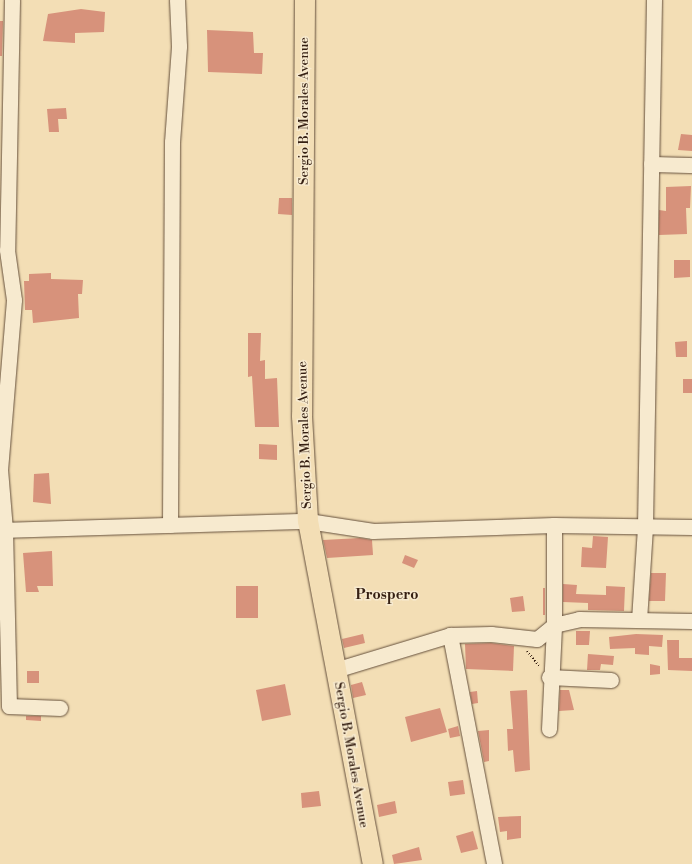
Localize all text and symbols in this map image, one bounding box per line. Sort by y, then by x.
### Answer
street label: Sergio B. Morales Avenue [296,37,312,185]
street label: Sergio B. Morales Avenue [295,361,315,509]
district label: Prospero [356,587,418,603]
street label: Sergio B. Morales Avenue [330,681,372,829]

